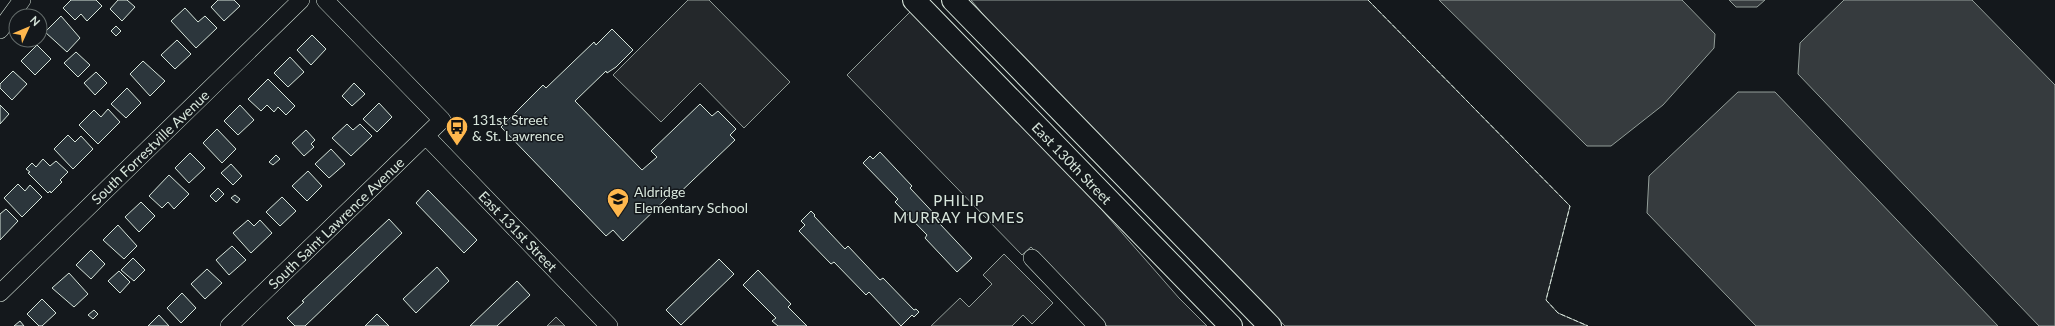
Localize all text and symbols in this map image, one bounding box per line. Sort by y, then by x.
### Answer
north arrow [8,8,48,48]
text: N [28,13,43,28]
street label: South Forrestville Avenue [87,86,213,208]
place label: 131st Street & St. Lawrence [472,111,564,144]
bus stop icon: 131st Street & St. Lawrence [444,114,470,147]
street label: East 130th Street [1029,119,1115,207]
street label: South Saint Lawrence Avenue [265,154,407,292]
place label: Aldridge Elementary School [634,183,748,216]
school or university icon: Aldridge Elementary School [605,186,631,219]
street label: East 131st Street [475,187,561,275]
district label: PHILIP MURRAY HOMES [893,191,1025,226]

